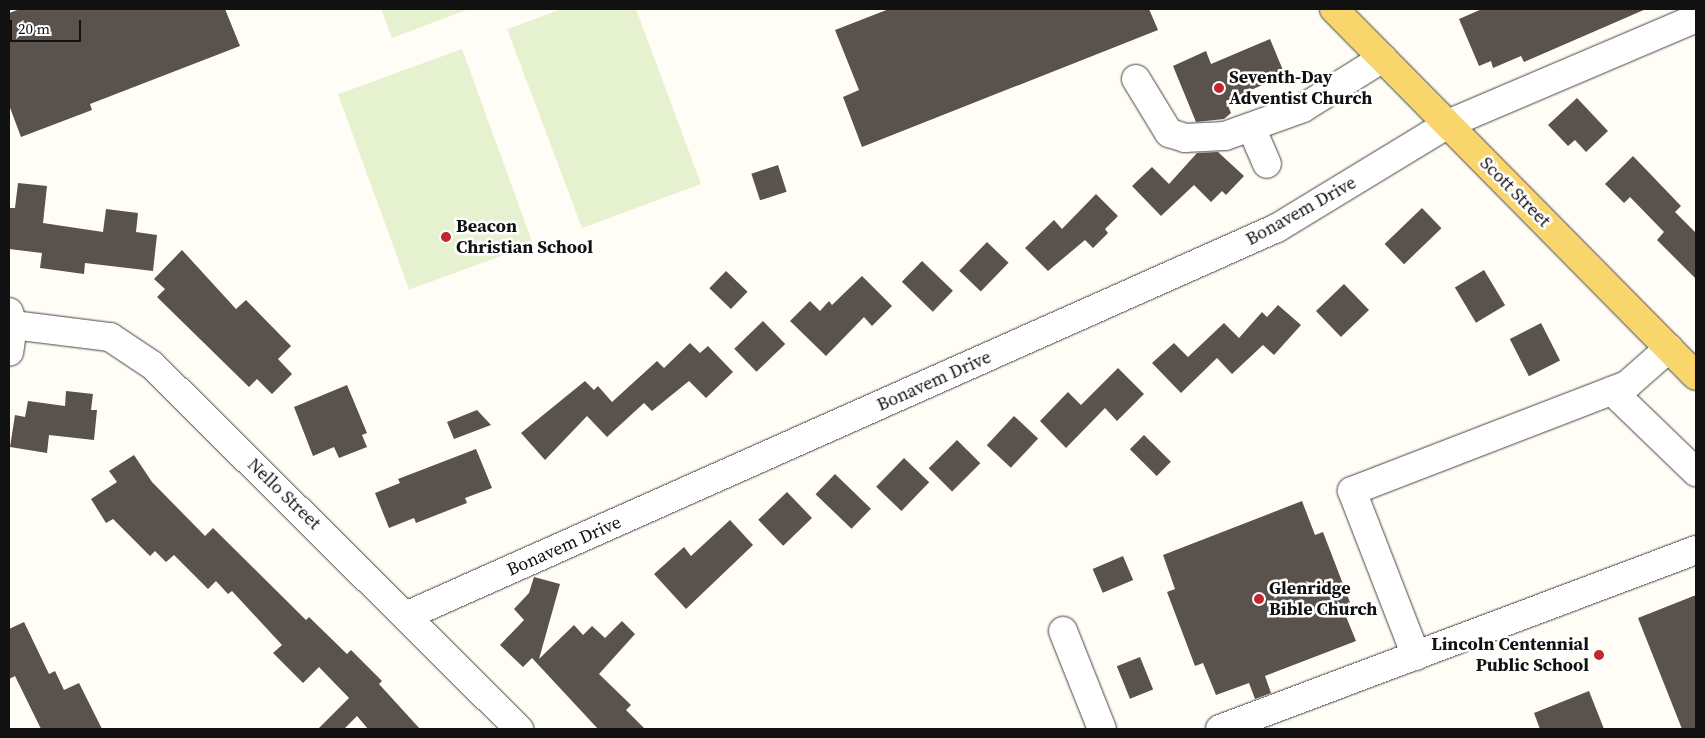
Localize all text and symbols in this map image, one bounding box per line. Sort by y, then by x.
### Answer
scale bar [12,10,84,42]
text: 20 m [18,18,50,39]
place label: Seventh-Day Adventist Church [1229,67,1372,110]
marker: Seventh-Day Adventist Church [1213,82,1225,94]
street label: Scott Street [1475,152,1555,232]
street label: Bonavem Drive [1242,172,1360,250]
place label: Beacon Christian School [456,216,593,258]
marker: Beacon Christian School [440,231,452,243]
street label: Bonavem Drive [874,346,994,416]
street label: Nello Street [243,454,325,534]
street label: Bonavem Drive [504,511,624,581]
place label: Glenridge Bible Church [1269,578,1377,620]
marker: Glenridge Bible Church [1253,593,1265,605]
place label: Lincoln Centennial Public School [1431,634,1589,676]
marker: Lincoln Centennial Public School [1593,649,1605,661]

